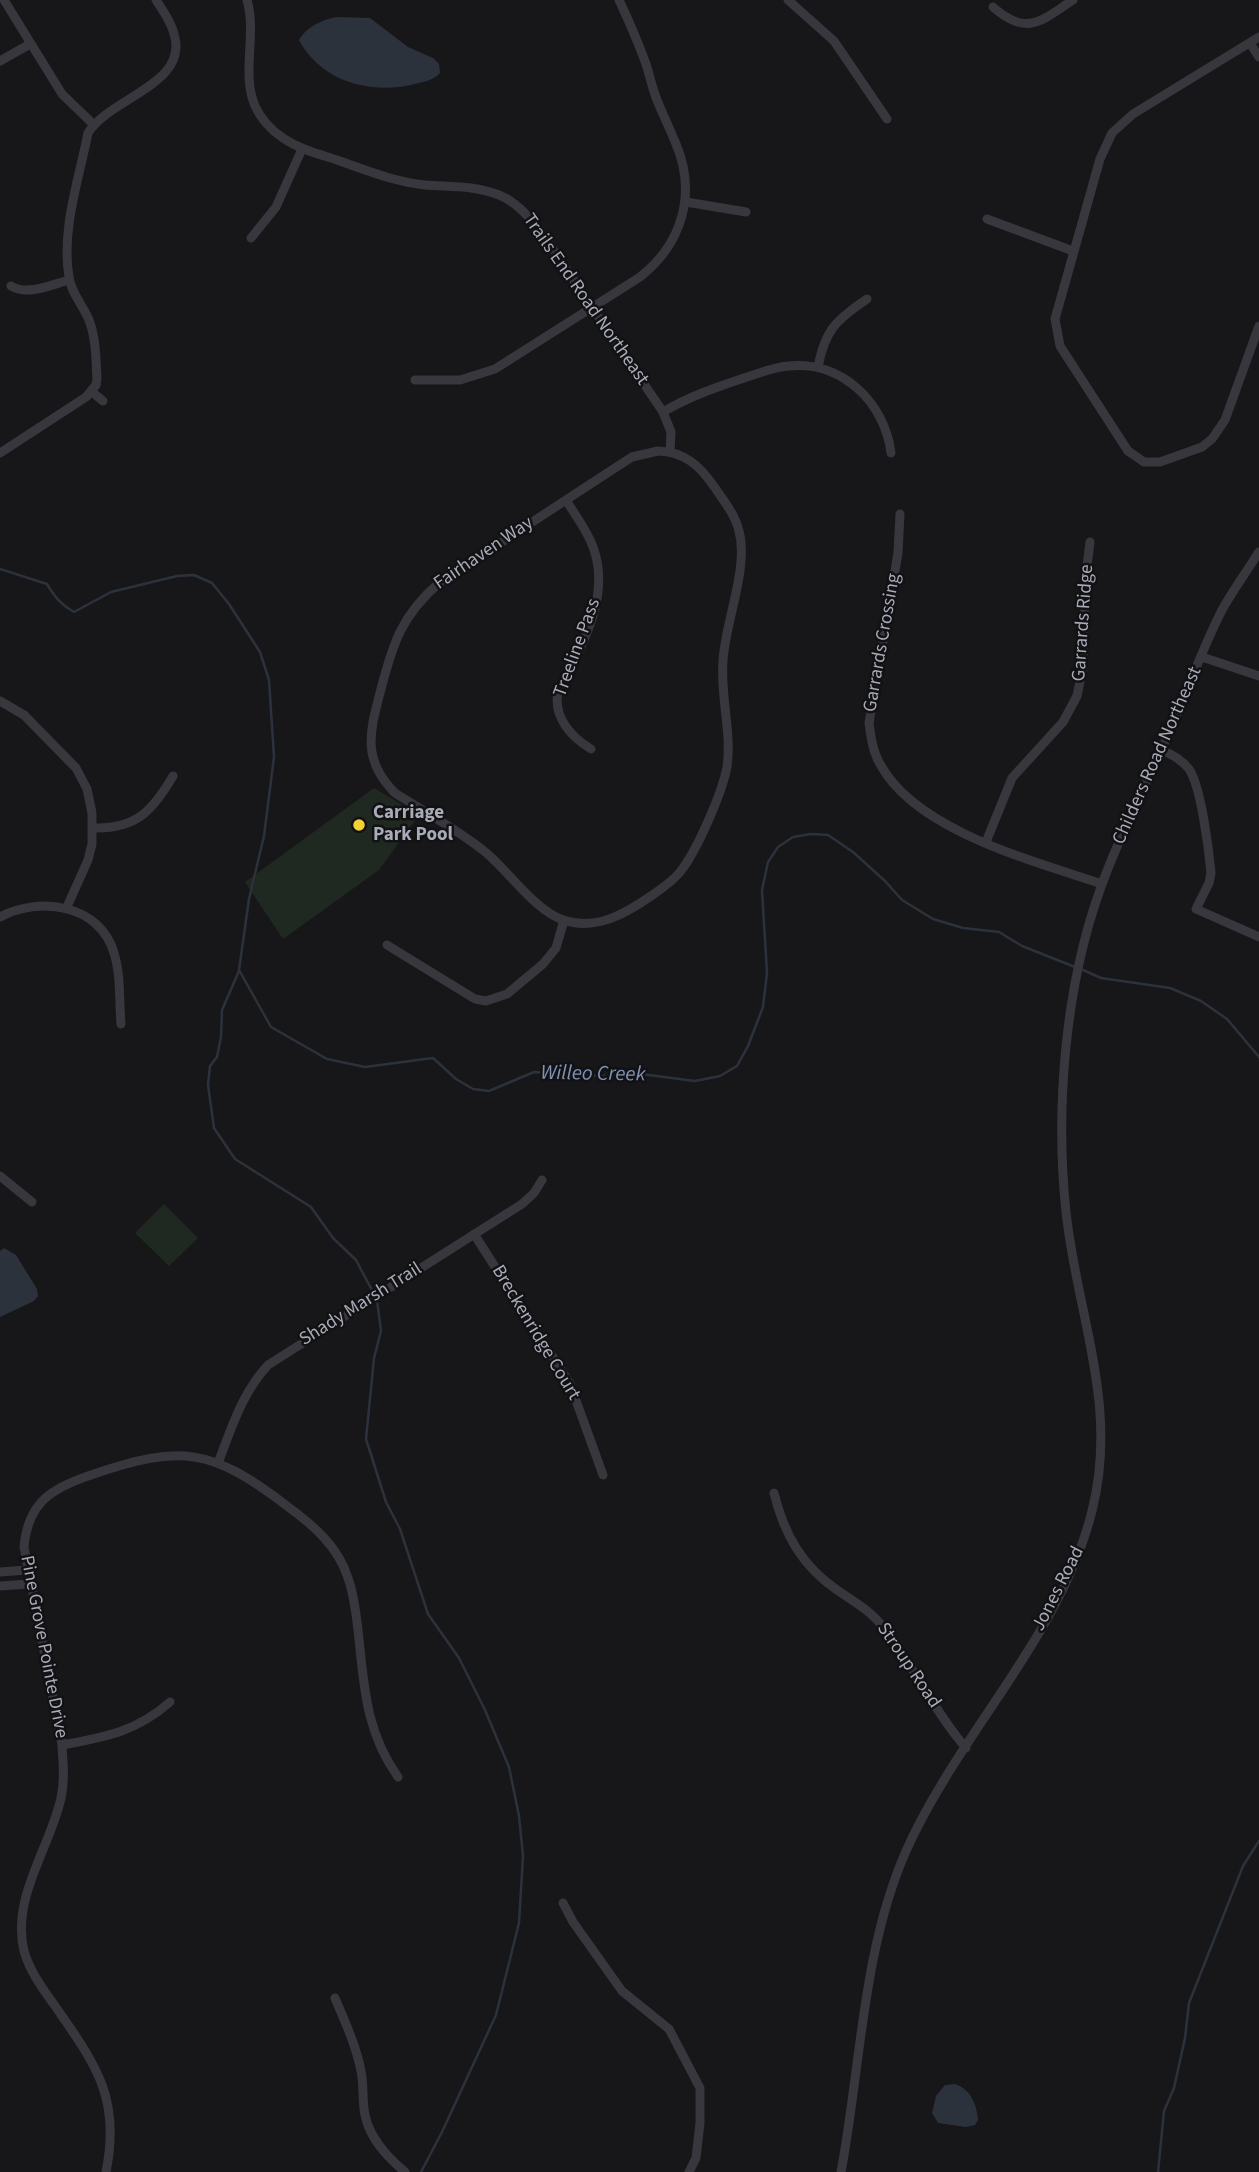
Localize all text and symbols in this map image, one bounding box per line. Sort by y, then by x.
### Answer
street label: Trails End Road Northeast [517,210,653,390]
street label: Fairhaven Way [430,512,538,596]
street label: Garrards Ridge [1069,564,1099,682]
street label: Garrards Crossing [860,572,906,714]
street label: Treeline Pass [550,596,606,700]
street label: Childers Road Northeast [1108,664,1208,848]
place label: Carriage Park Pool [373,803,453,847]
marker: Carriage Park Pool [351,817,367,833]
water label: Willeo Creek [540,1061,646,1089]
street label: Shady Marsh Trail [296,1258,426,1352]
street label: Breckenridge Court [486,1261,584,1405]
street label: Jones Road [1028,1543,1090,1635]
street label: Pine Grove Pointe Drive [14,1554,72,1740]
street label: Stroup Road [871,1619,945,1713]

